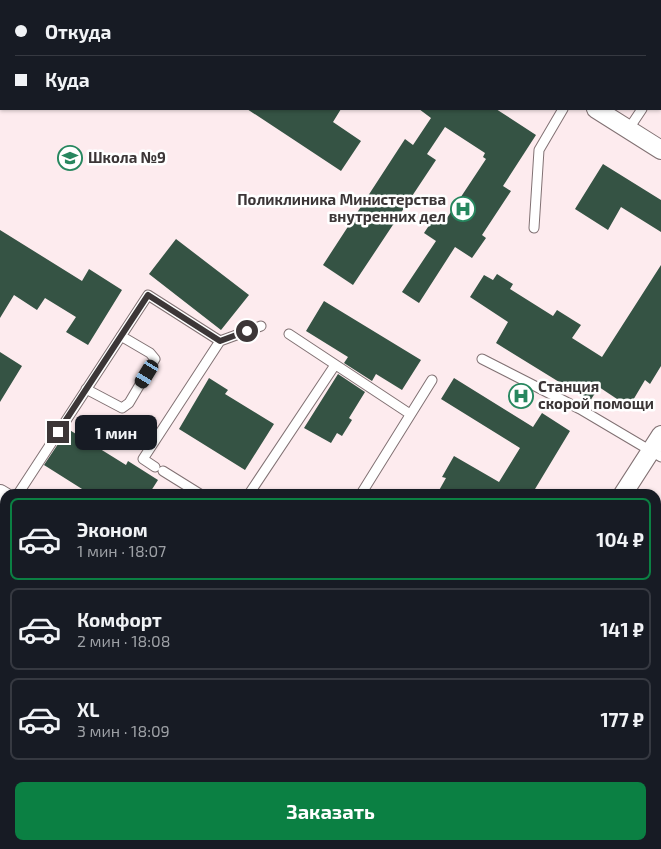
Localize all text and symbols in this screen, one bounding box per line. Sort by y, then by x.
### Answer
text: Откуда [45,20,111,43]
text: Куда [45,68,90,91]
school or university icon: Школа №9 [57,145,83,171]
place label: Школа №9 [88,148,166,166]
place label: Поликлиника Министерства внутренних дел [237,190,446,225]
hospital icon: Поликлиника Министерства внутренних дел [450,196,476,222]
route start [236,320,258,342]
car [132,357,161,391]
place label: Станция скорой помощи [538,377,654,412]
hospital icon: Станция скорой помощи [508,383,534,409]
callout: 1 мин [76,414,158,450]
route end [47,421,69,443]
text: 1 мин [95,423,137,442]
icon: car [17,517,62,562]
text: Эконом [77,518,148,541]
text: 104 ₽ [596,528,644,551]
text: 1 мин · 18:07 [77,541,166,560]
icon: car [17,607,62,652]
text: Комфорт [77,608,162,631]
text: 141 ₽ [600,618,644,641]
text: 2 мин · 18:08 [77,631,170,650]
icon: car [17,697,62,742]
text: XL [77,698,99,721]
text: 177 ₽ [600,708,644,731]
text: 3 мин · 18:09 [77,721,170,740]
button: Заказать [15,782,646,840]

